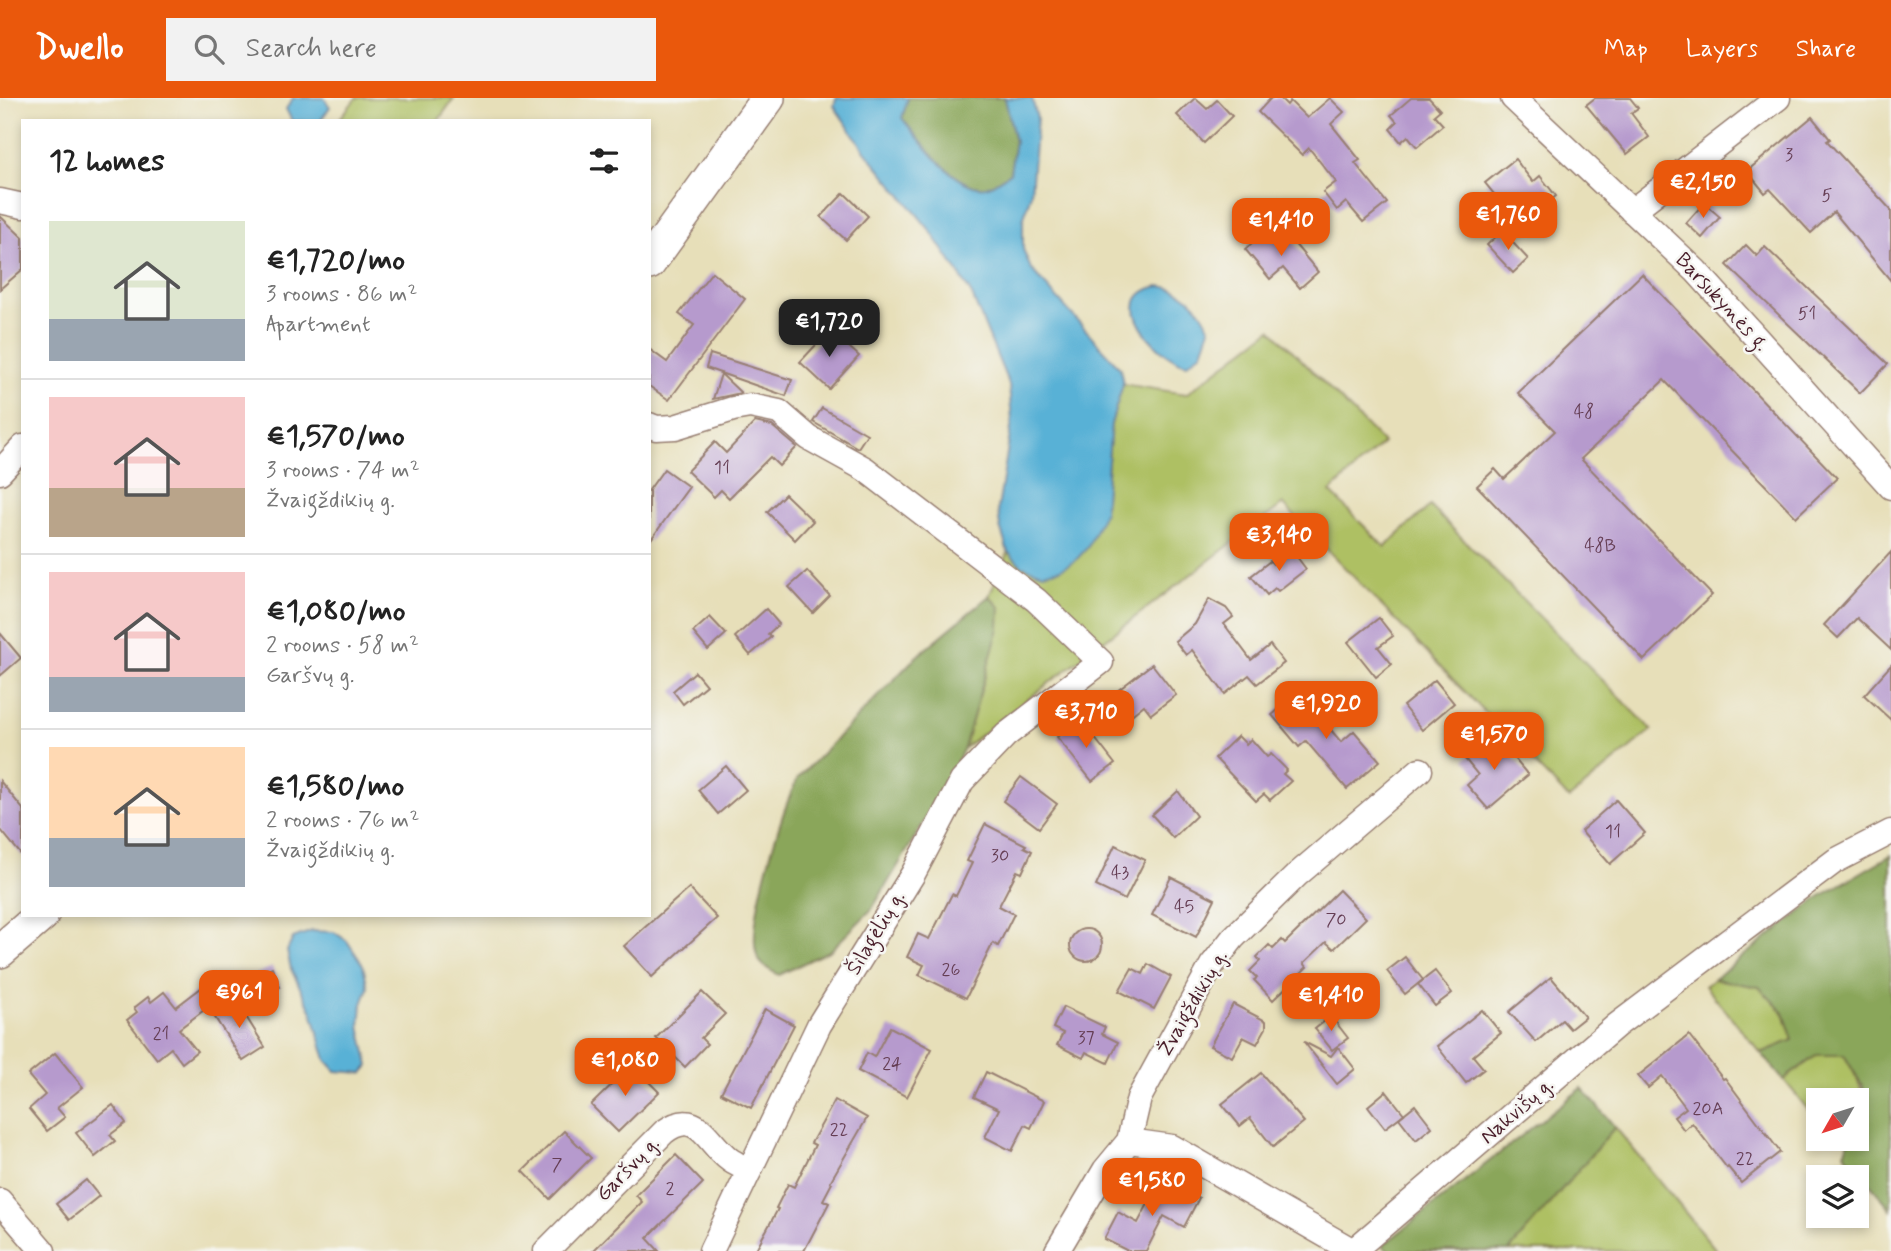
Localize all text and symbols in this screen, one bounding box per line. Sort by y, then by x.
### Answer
search box [166,18,656,81]
text: Dwello [35,27,124,71]
icon: search [190,30,228,68]
text: Search here [246,32,377,66]
text: Map [1604,34,1648,65]
text: Layers [1686,34,1758,65]
text: Share [1796,34,1856,65]
text: 12 homes [49,142,165,181]
icon: filters [585,142,623,180]
house number: 3 [1785,143,1793,167]
pin: €2,150 [1646,160,1760,220]
text: €2,150 [1670,168,1736,198]
house number: 5 [1822,184,1833,208]
pin: €1,760 [1451,192,1565,252]
pin: €1,410 [1224,198,1338,258]
text: €1,760 [1475,200,1541,230]
text: €1,410 [1248,206,1314,236]
text: €1,720/mo [266,241,405,280]
street label: Barsukynės g. [1667,247,1775,359]
icon: home [105,249,189,333]
text: 3 rooms · 86 m² [266,280,417,310]
pin: €1,720 [772,300,886,359]
house number: 51 [1798,302,1816,326]
text: €1,720 [795,307,863,337]
text: Apartment [266,310,371,340]
house number: 48 [1574,400,1594,424]
text: €1,570/mo [266,417,405,456]
icon: home [105,425,189,509]
text: 3 rooms · 74 m² [266,456,420,486]
house number: 11 [714,456,730,480]
text: Žvaigždikių g. [266,486,395,516]
pin: €3,140 [1222,514,1336,573]
text: €3,140 [1246,521,1312,551]
house number: 48B [1584,534,1616,558]
text: €1,080/mo [266,592,406,631]
icon: home [105,600,189,684]
text: 2 rooms · 58 m² [266,631,419,661]
text: Garšvų g. [266,661,355,691]
pin: €1,920 [1269,682,1383,741]
text: €1,920 [1291,689,1361,719]
pin: €3,710 [1029,690,1143,750]
text: €3,710 [1054,698,1118,728]
pin: €1,570 [1437,712,1551,772]
text: €1,570 [1460,720,1528,750]
text: €1,580/mo [266,767,404,806]
icon: home [105,775,189,859]
text: 2 rooms · 76 m² [266,806,419,836]
house number: 11 [1605,820,1621,844]
text: Žvaigždikių g. [266,836,395,866]
house number: 30 [991,844,1009,868]
house number: 43 [1111,861,1129,885]
street label: Šilagėlių g. [840,886,914,981]
house number: 45 [1174,895,1194,919]
house number: 70 [1325,908,1347,932]
street label: Žvaigždikių g. [1151,945,1236,1062]
house number: 26 [942,958,960,982]
pin: €961 [198,970,280,1030]
pin: €1,410 [1274,974,1388,1033]
text: €961 [215,978,263,1008]
text: €1,410 [1298,981,1364,1011]
house number: 21 [153,1022,169,1046]
house number: 37 [1077,1026,1095,1050]
pin: €1,080 [568,1038,682,1098]
text: €1,080 [591,1046,659,1076]
house number: 24 [882,1052,902,1076]
street label: Nakvišų g. [1474,1071,1560,1151]
north arrow [1806,1088,1869,1152]
map controls [1806,1088,1869,1228]
house number: 20A [1693,1097,1723,1121]
house number: 22 [830,1118,848,1142]
street label: Garšvų g. [590,1130,666,1208]
house number: 22 [1736,1147,1754,1171]
house number: 7 [552,1153,563,1177]
pin: €1,580 [1095,1158,1209,1218]
button: layers [1806,1165,1869,1228]
text: €1,580 [1118,1166,1186,1196]
house number: 2 [666,1177,675,1201]

